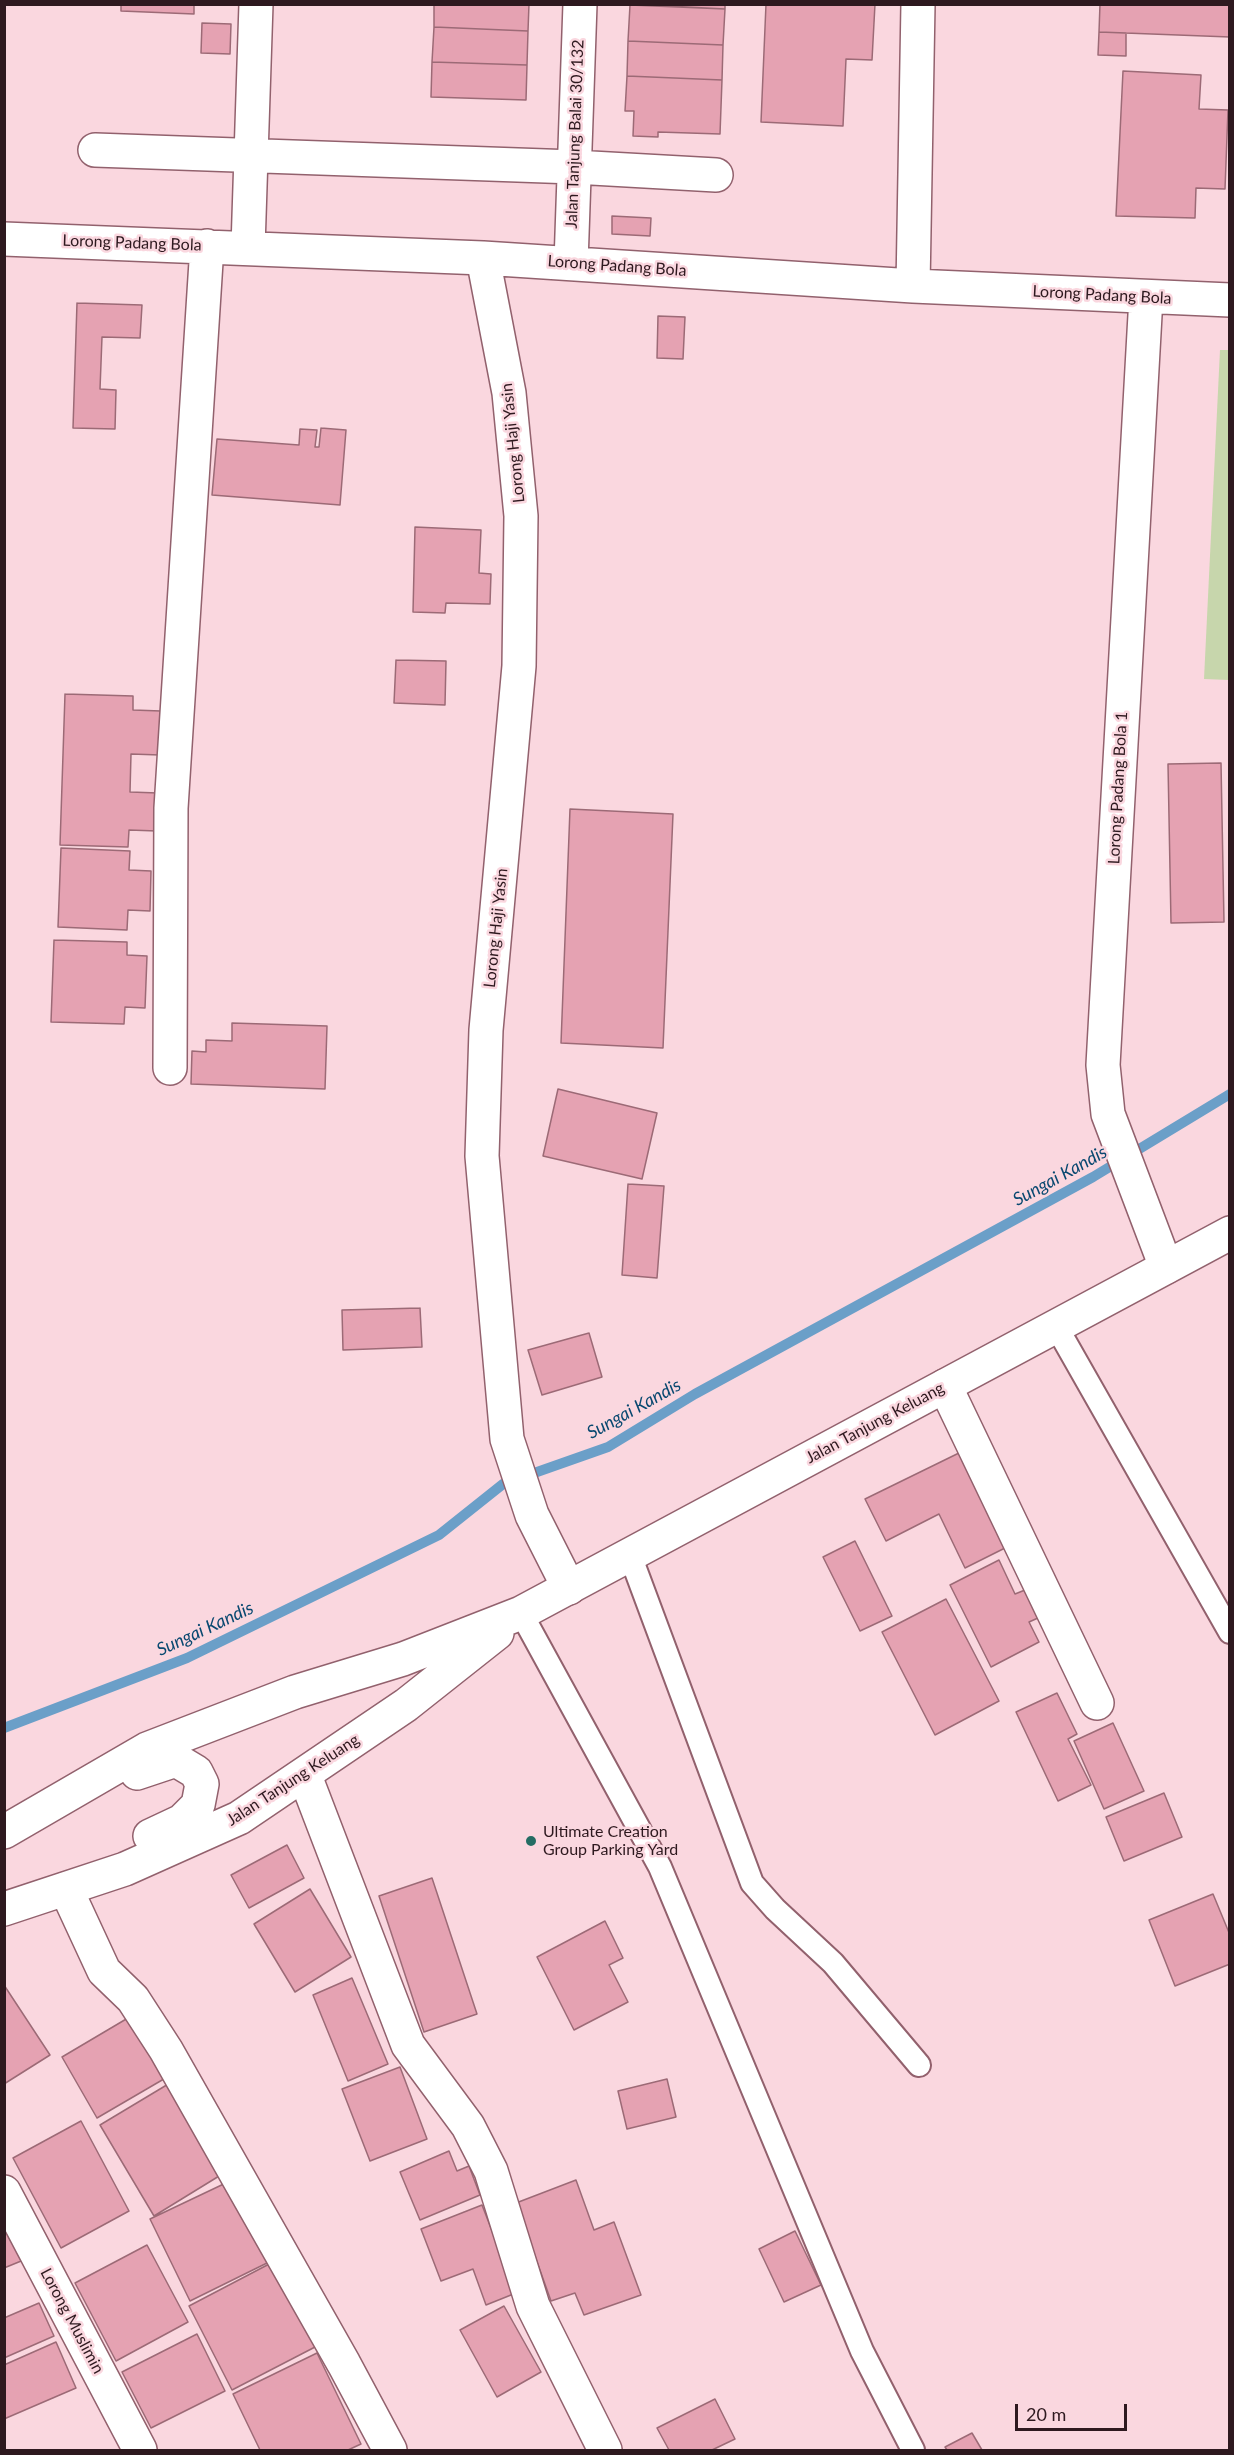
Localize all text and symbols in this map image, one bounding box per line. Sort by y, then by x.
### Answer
street label: Jalan Tanjung Balai 30/132 [562,39,588,229]
street label: Lorong Padang Bola [62,231,202,255]
street label: Lorong Padang Bola [547,252,687,280]
street label: Lorong Padang Bola [1032,282,1172,308]
street label: Lorong Haji Yasin [497,382,529,504]
street label: Lorong Padang Bola 1 [1104,711,1132,865]
street label: Lorong Haji Yasin [480,867,512,989]
water label: Sungai Kandis [1009,1141,1111,1211]
water label: Sungai Kandis [583,1374,685,1444]
street label: Jalan Tanjung Keluang [802,1378,948,1468]
water label: Sungai Kandis [153,1597,257,1661]
street label: Jalan Tanjung Keluang [223,1730,363,1830]
place label: Ultimate Creation Group Parking Yard [543,1822,678,1860]
marker: Ultimate Creation Group Parking Yard [524,1834,538,1848]
street label: Lorong Muslimin [36,2265,108,2377]
scale bar [1018,2392,1130,2430]
text: 20 m [1026,2403,1066,2425]

